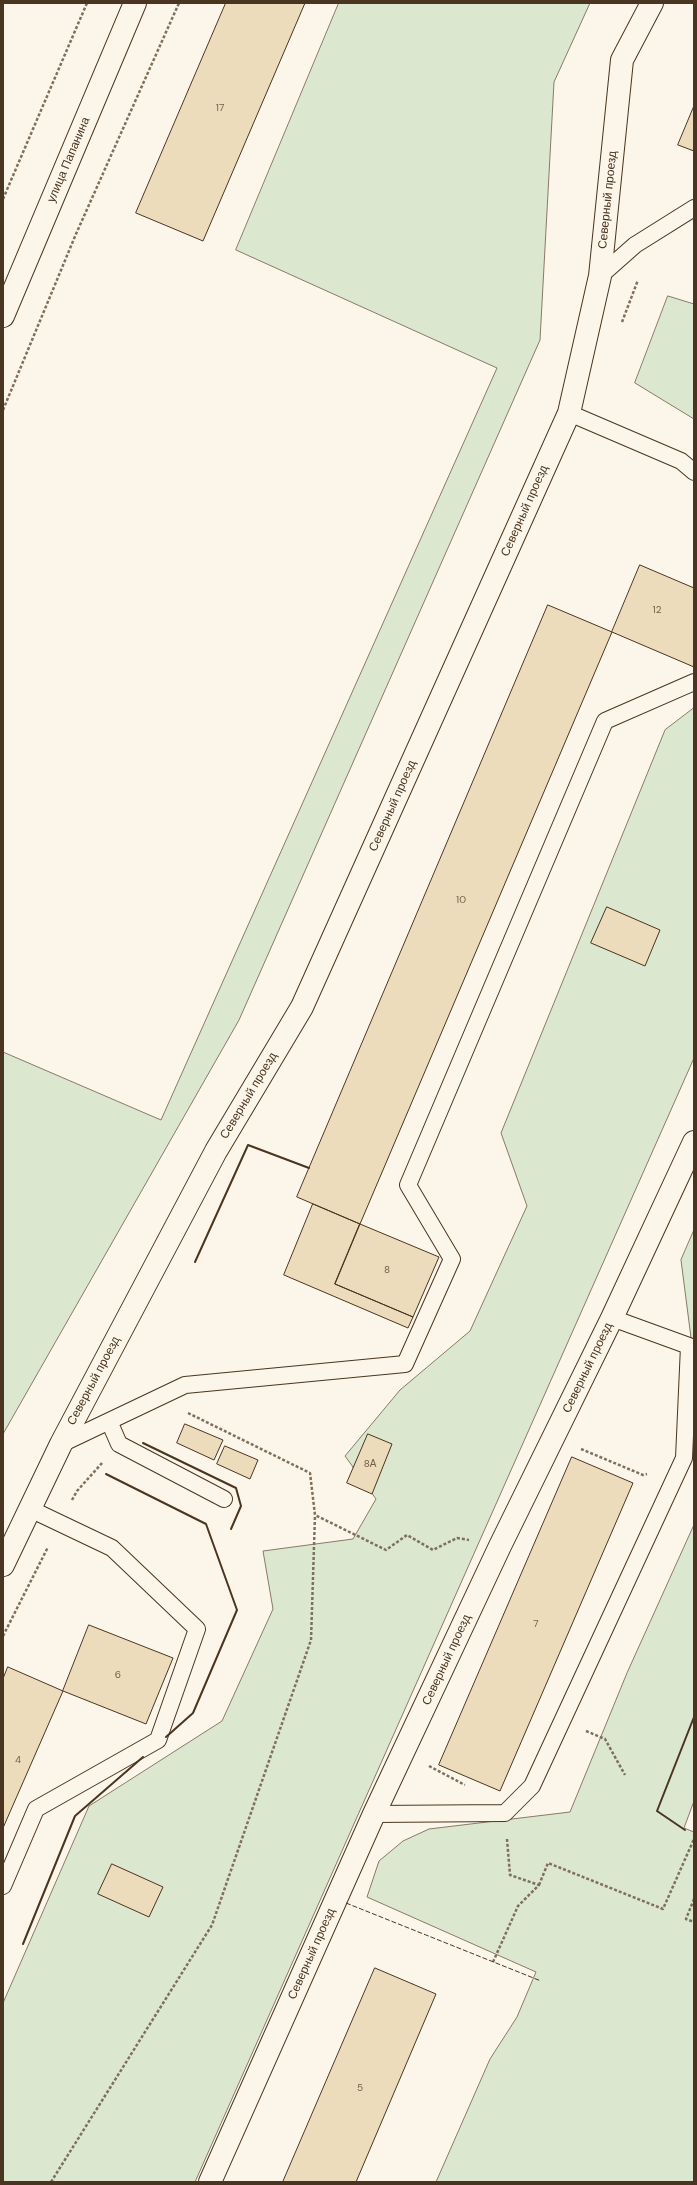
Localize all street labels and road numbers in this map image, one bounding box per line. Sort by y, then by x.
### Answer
street label: улица Папанина [45,115,93,205]
street label: Северный проезд [596,150,620,250]
street label: Северный проезд [498,463,552,559]
street label: Северный проезд [366,758,420,854]
street label: Северный проезд [217,1050,281,1142]
street label: Северный проезд [560,1321,616,1415]
street label: Северный проезд [65,1334,123,1428]
street label: Северный проезд [420,1612,474,1708]
street label: Северный проезд [285,1906,339,2002]

